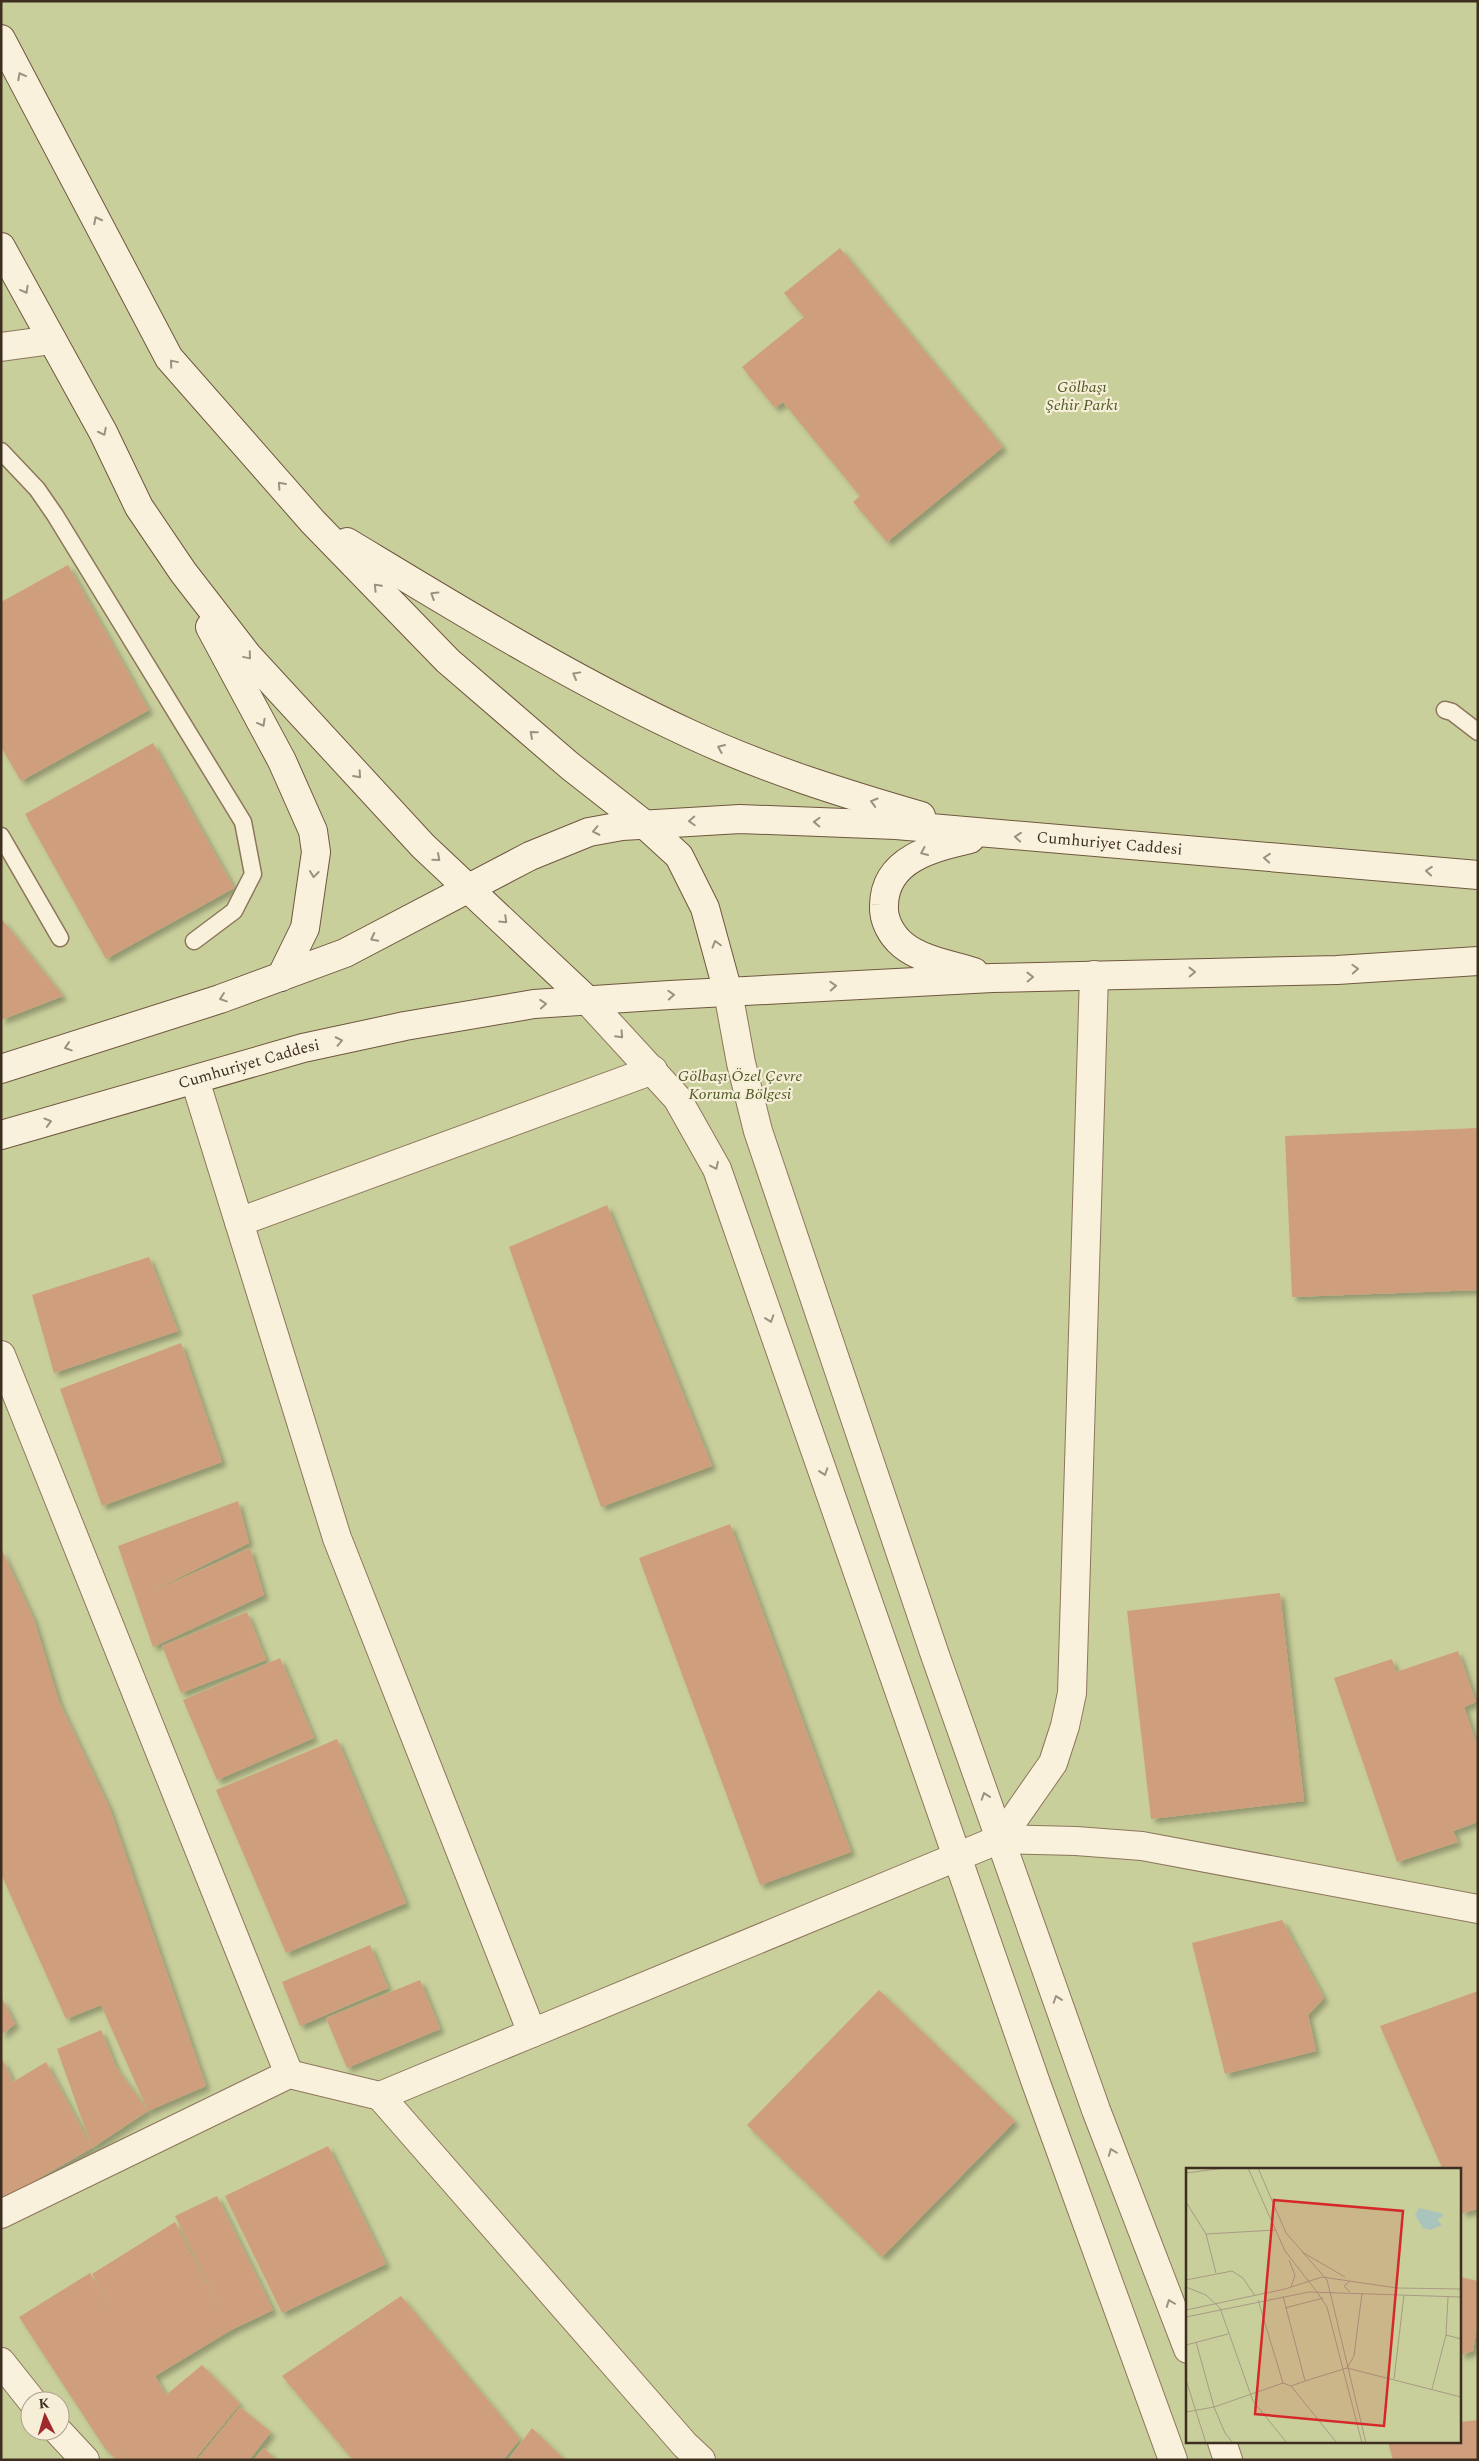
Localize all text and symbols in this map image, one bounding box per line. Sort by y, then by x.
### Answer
one-way arrow [17,73,27,82]
one-way arrow [93,216,103,225]
one-way arrow [19,285,29,294]
one-way arrow [170,360,179,369]
park label: Gölbaşı Şehir Parkı [1046,375,1118,417]
one-way arrow [97,427,107,436]
one-way arrow [278,482,287,491]
one-way arrow [374,584,383,593]
one-way arrow [431,592,440,602]
one-way arrow [242,650,251,659]
one-way arrow [572,671,581,681]
one-way arrow [256,718,266,727]
one-way arrow [530,731,539,740]
one-way arrow [717,743,726,754]
one-way arrow [353,770,362,779]
one-way arrow [870,798,878,808]
one-way arrow [688,816,696,827]
one-way arrow [813,817,821,828]
one-way arrow [592,825,600,835]
street label: Cumhuriyet Caddesi [1036,825,1184,862]
one-way arrow [1014,831,1022,842]
one-way arrow [920,845,929,856]
one-way arrow [1263,852,1271,863]
one-way arrow [432,853,441,862]
one-way arrow [1425,866,1433,877]
one-way arrow [309,870,320,878]
one-way arrow [498,914,507,923]
one-way arrow [370,932,379,942]
one-way arrow [711,941,721,949]
one-way arrow [1351,963,1359,974]
one-way arrow [1189,966,1197,977]
one-way arrow [1026,971,1034,982]
one-way arrow [829,981,837,992]
one-way arrow [667,989,675,1000]
one-way arrow [219,992,227,1002]
one-way arrow [539,998,547,1009]
one-way arrow [614,1030,623,1039]
street label: Cumhuriyet Caddesi [175,1033,322,1095]
one-way arrow [335,1036,344,1046]
one-way arrow [64,1042,73,1052]
park label: Gölbaşı Özel Çevre Koruma Bölgesi [678,1064,802,1106]
one-way arrow [44,1117,53,1128]
one-way arrow [709,1161,719,1170]
one-way arrow [764,1314,774,1323]
one-way arrow [818,1467,828,1476]
one-way arrow [981,1792,991,1801]
one-way arrow [1053,1995,1063,2004]
one-way arrow [1108,2148,1118,2156]
inset map [1186,2168,1462,2444]
one-way arrow [1166,2299,1176,2308]
north arrow [20,2391,70,2441]
text: K [38,2393,50,2414]

